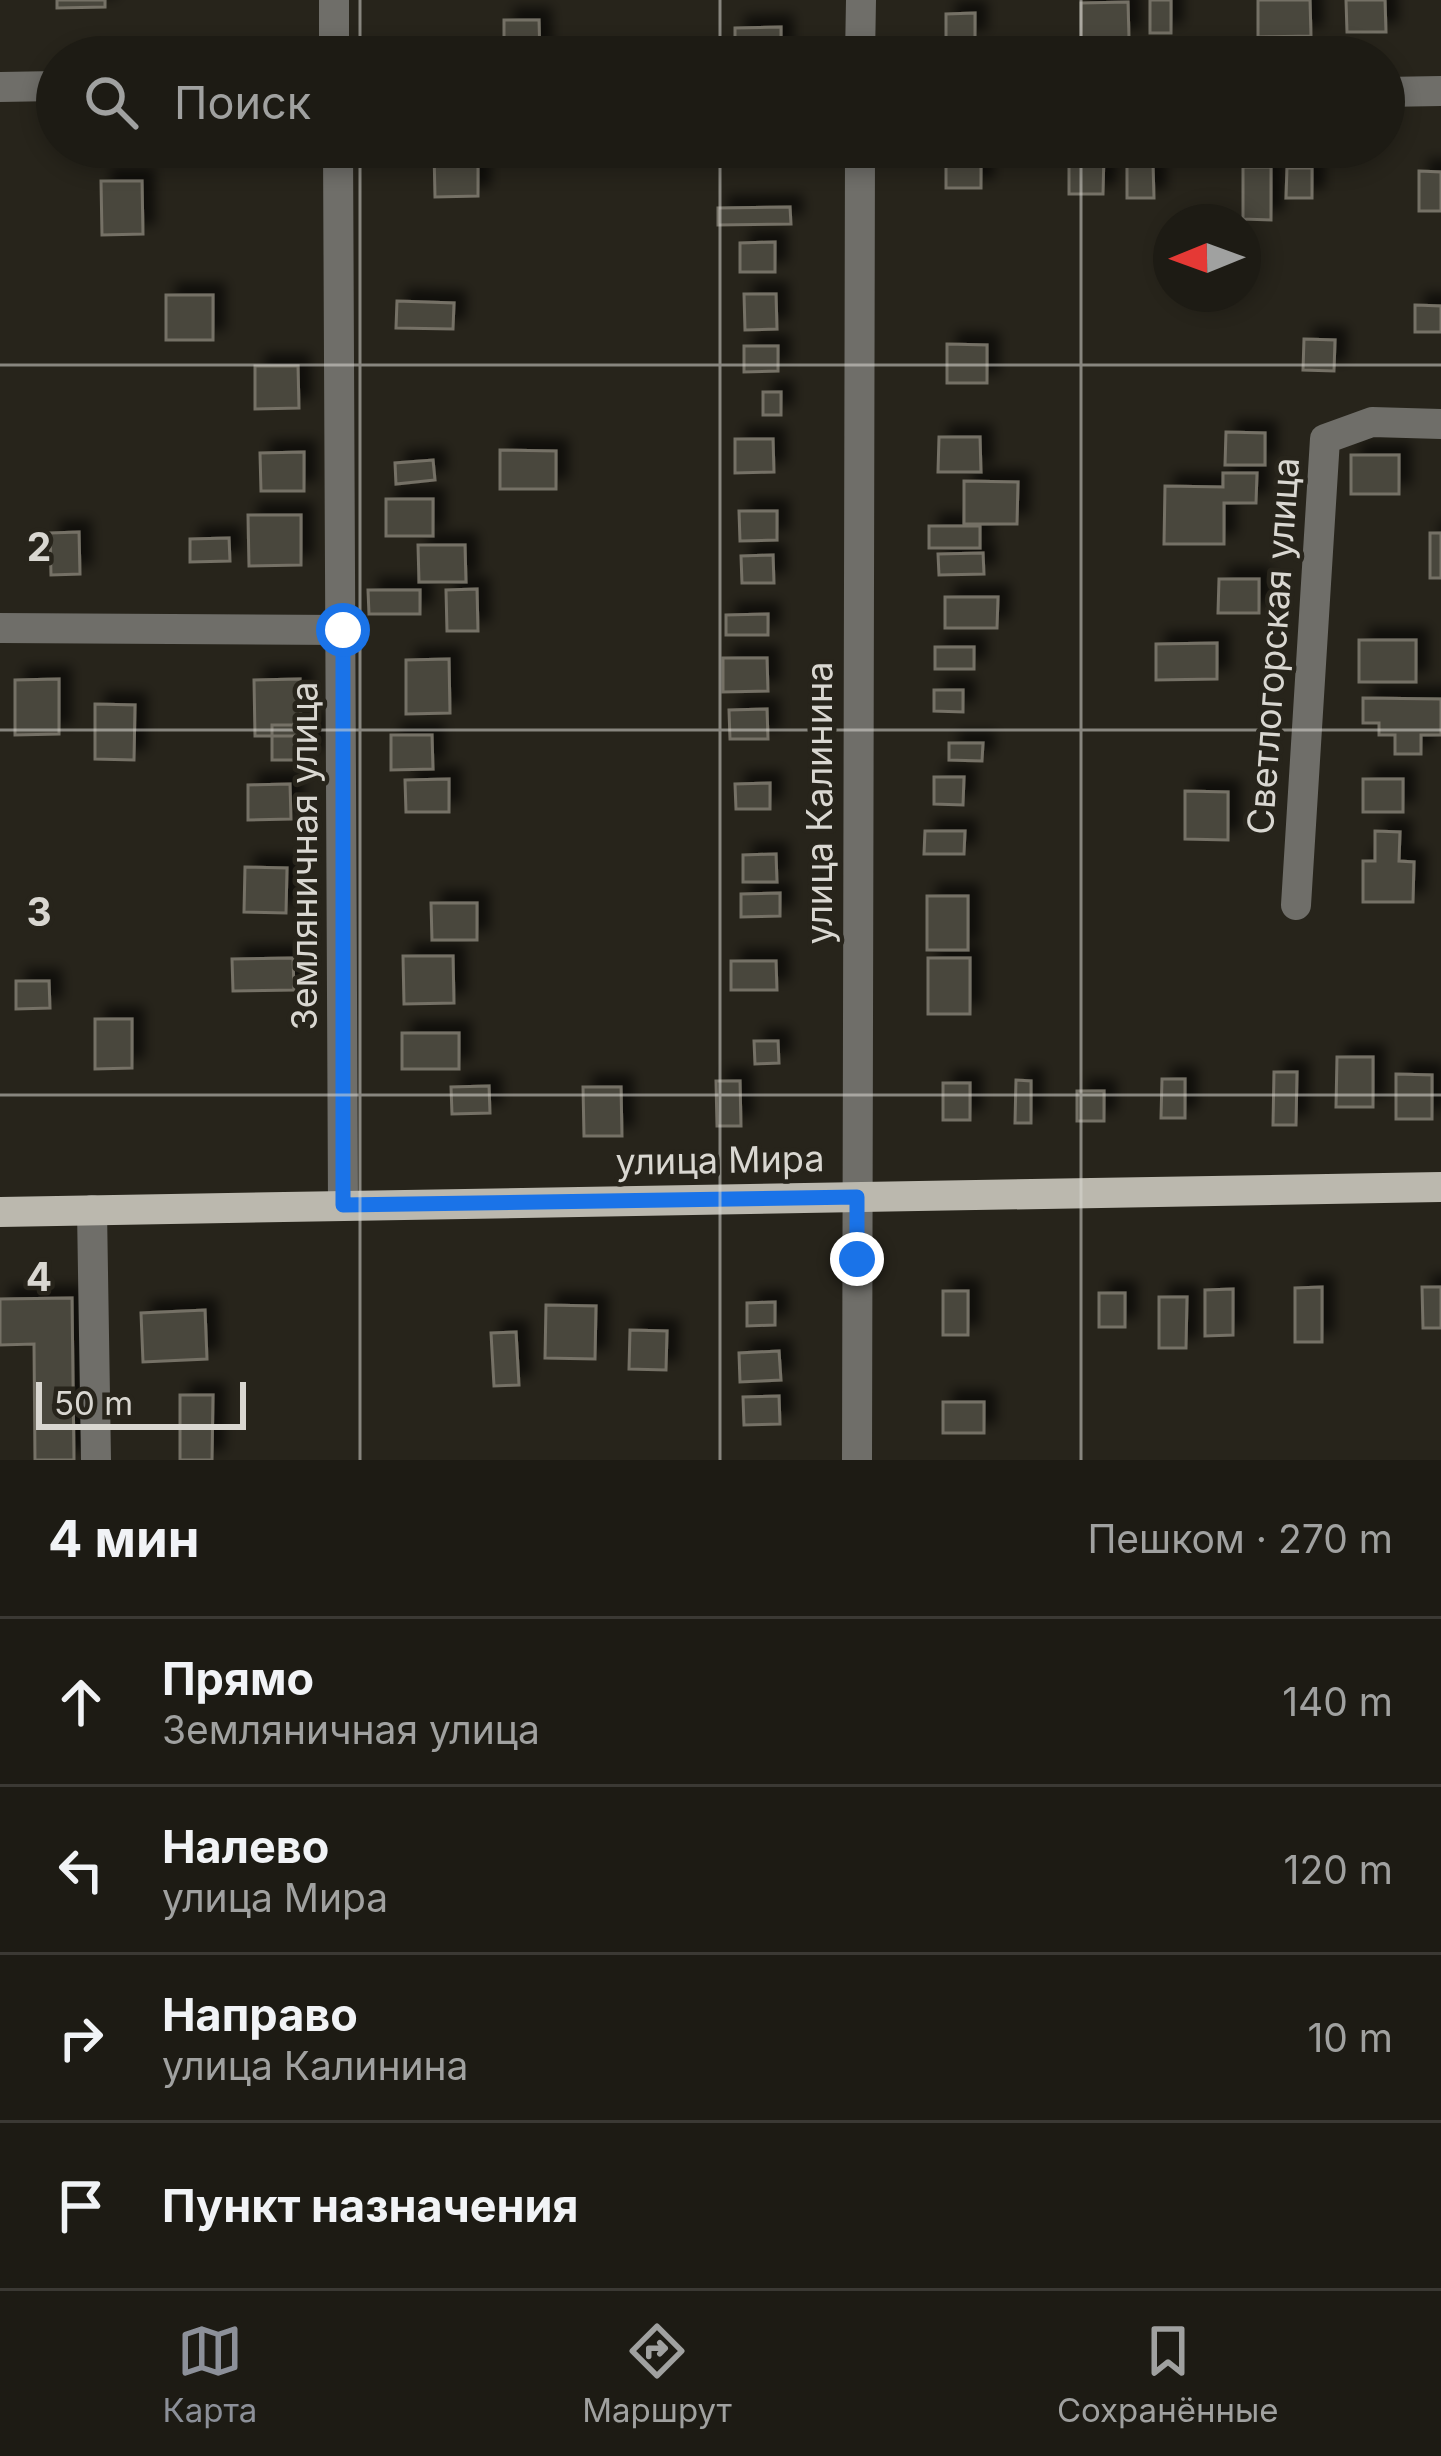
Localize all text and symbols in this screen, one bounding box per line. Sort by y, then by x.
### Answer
search box [36,36,1405,168]
icon: search [78,69,144,135]
text: Поиск [174,75,311,130]
north arrow [1153,204,1261,312]
street label: Светлогорская улица [1238,456,1308,836]
text: 2 [27,523,51,570]
route start [316,603,370,657]
street label: улица Калинина [797,662,841,944]
street label: Земляничная улица [282,682,326,1030]
text: 3 [26,888,52,935]
street label: улица Мира [615,1136,825,1184]
route end [830,1232,884,1286]
text: 4 [26,1253,52,1300]
scale bar [36,1376,246,1429]
text: 50 m [54,1383,133,1423]
text: 4 мин [48,1508,199,1569]
text: Пешком · 270 m [1087,1515,1393,1562]
text: Прямо [162,1651,314,1706]
icon: ahead [48,1669,114,1735]
text: 140 m [1282,1678,1393,1725]
text: Земляничная улица [162,1706,540,1753]
text: Налево [162,1819,329,1874]
icon: left [48,1837,114,1903]
text: 120 m [1284,1846,1393,1893]
text: улица Мира [162,1874,388,1921]
text: Направо [162,1987,358,2042]
icon: right [48,2005,114,2071]
text: 10 m [1307,2014,1393,2061]
text: улица Калинина [162,2042,468,2089]
icon: arrive [48,2173,114,2239]
text: Пункт назначения [162,2178,579,2233]
tab: Карта [162,2318,257,2430]
tab: Маршрут [582,2318,732,2430]
tab: Сохранённые [1057,2318,1278,2430]

